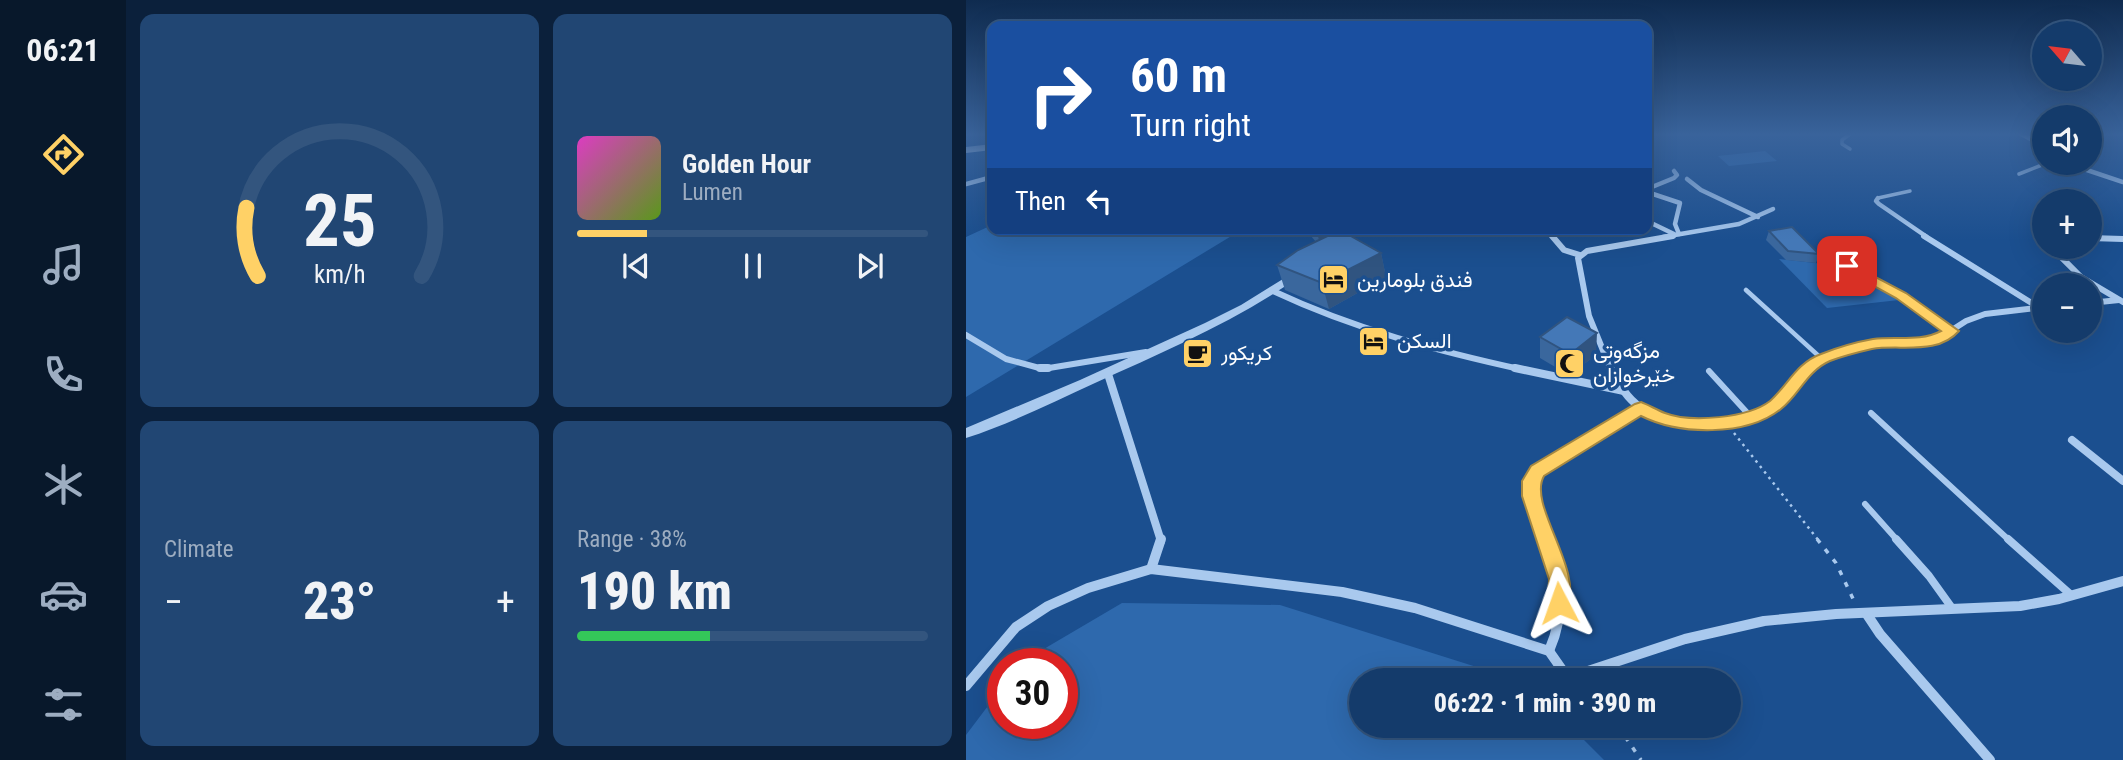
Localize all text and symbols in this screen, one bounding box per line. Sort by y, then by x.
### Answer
north arrow [2032,21,2102,91]
map controls [2032,21,2102,343]
text: 06:21 [26,31,100,69]
text: 60 m [1130,47,1227,104]
icon: right [1015,49,1106,140]
button: sound [2032,105,2102,175]
text: Turn right [1130,106,1251,144]
icon: directions [39,130,88,179]
text: Golden Hour [682,149,811,179]
text: 25 [303,179,376,265]
text: Lumen [682,179,743,206]
icon: left [1080,182,1118,220]
text: Then [1015,186,1066,216]
button: + [2032,189,2102,259]
pin [1817,236,1877,296]
icon: music [39,240,88,289]
icon: previous [617,247,655,285]
icon: pause [734,247,772,285]
icon: next [851,247,889,285]
icon: arrive [1828,247,1866,285]
text: km/h [314,260,365,289]
hotel icon: فندق بلومارين [1317,263,1351,297]
place label: فندق بلومارين [1357,268,1473,293]
button: − [2032,273,2102,343]
hotel icon: السكن [1357,324,1391,358]
place label: السكن [1397,329,1452,353]
cafe icon: کریکور [1181,336,1215,370]
place label: مزگەوتی خێرخوازان [1593,339,1675,388]
place label: کریکور [1220,341,1272,366]
mosque icon: مزگەوتی خێرخوازان [1553,346,1587,380]
icon: phone [39,350,88,399]
icon: climate [39,460,88,509]
text: Range · 38% [577,526,687,553]
text: Climate [164,536,234,563]
text: 190 km [577,561,732,622]
position arrow [1522,566,1596,640]
icon: car [39,570,88,619]
text: 23° [303,571,376,632]
text: − [164,580,183,624]
text: + [496,580,515,624]
speed limit sign: 30 [987,648,1078,739]
icon: filters [39,680,88,729]
text: 06:22 · 1 min · 390 m [1434,688,1656,718]

